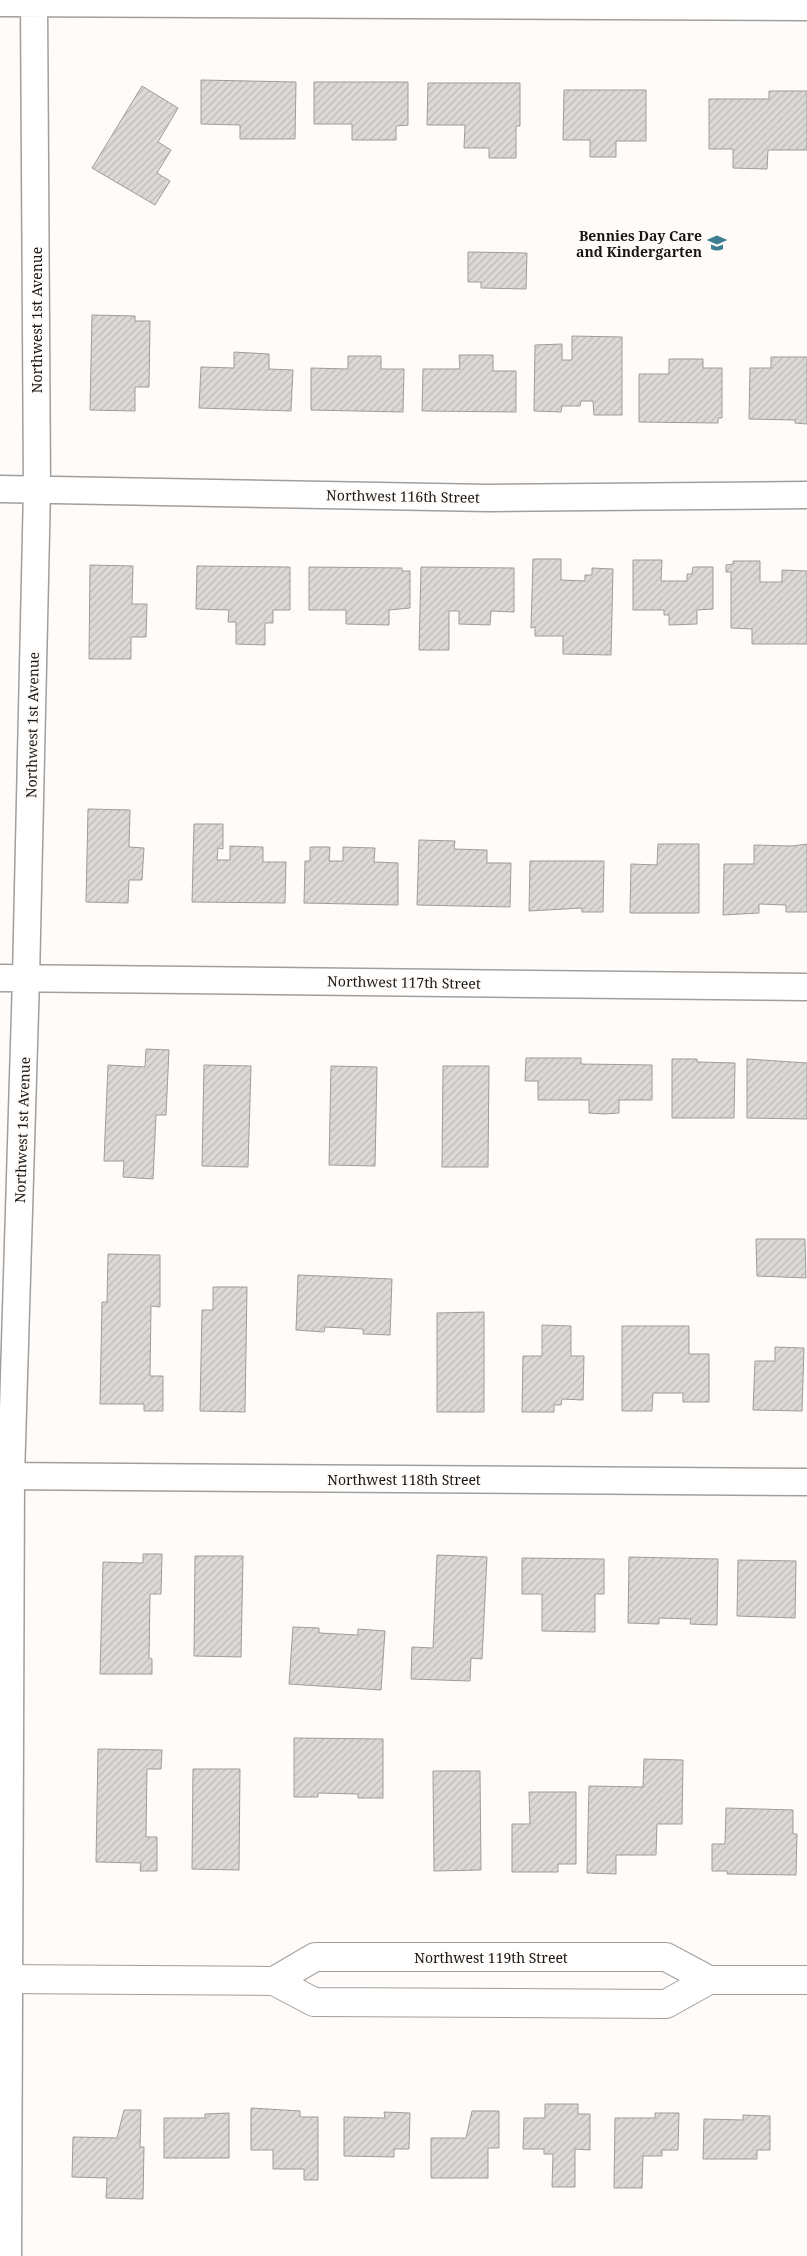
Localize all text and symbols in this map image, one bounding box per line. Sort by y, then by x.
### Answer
place label: Bennies Day Care and Kindergarten [576,226,702,261]
school or university icon: Bennies Day Care and Kindergarten [706,232,728,254]
street label: Northwest 1st Avenue [27,247,46,393]
street label: Northwest 116th Street [326,485,480,507]
street label: Northwest 1st Avenue [21,652,43,798]
street label: Northwest 117th Street [327,971,481,993]
street label: Northwest 1st Avenue [10,1057,34,1203]
street label: Northwest 118th Street [327,1470,481,1489]
street label: Northwest 119th Street [414,1948,568,1967]

